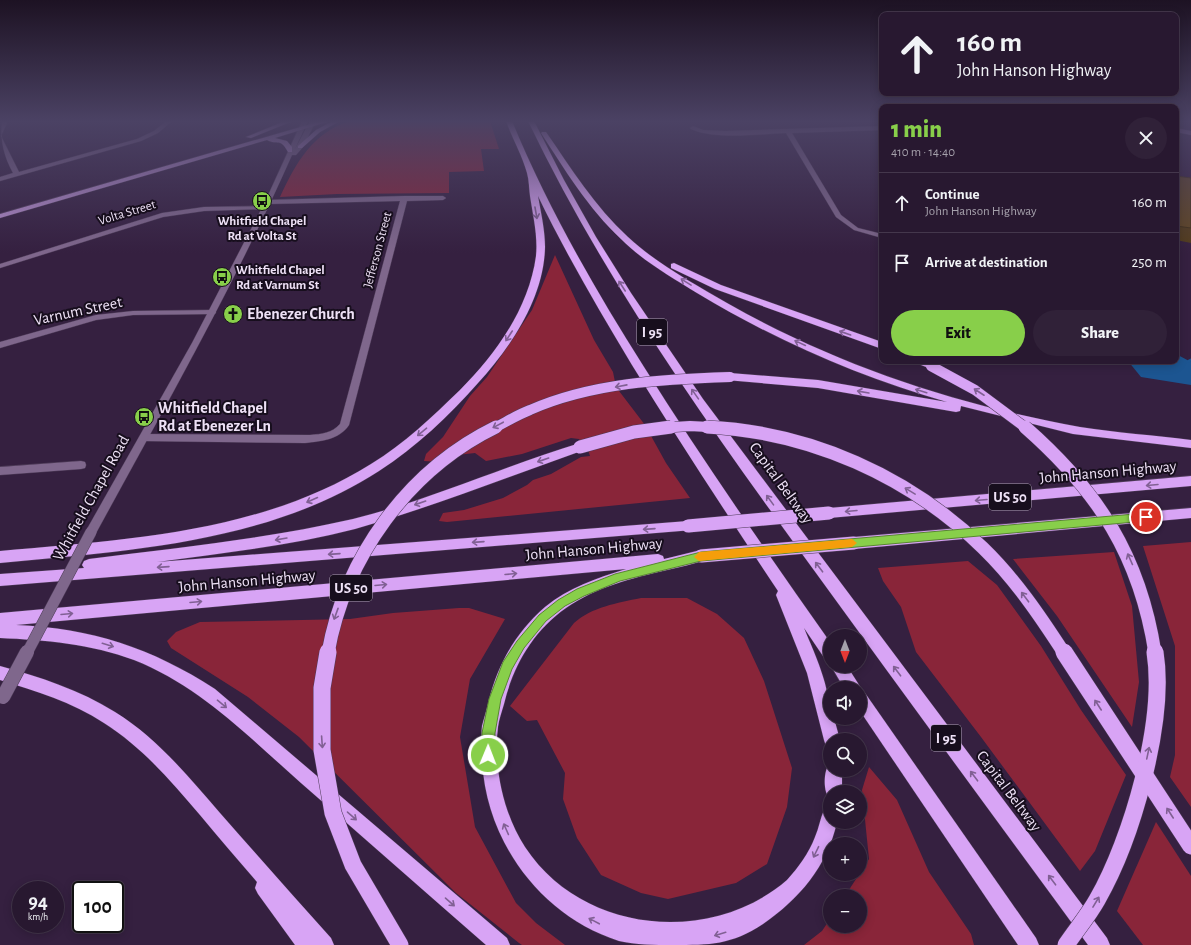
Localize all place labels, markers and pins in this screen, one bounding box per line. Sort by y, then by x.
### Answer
bus stop icon: Whitfield Chapel Rd at Volta St [251,190,273,212]
place label: Whitfield Chapel Rd at Volta St [218,215,306,243]
place label: Whitfield Chapel Rd at Varnum St [236,264,325,292]
bus stop icon: Whitfield Chapel Rd at Varnum St [211,266,233,288]
church icon: Ebenezer Church [222,303,244,325]
place label: Ebenezer Church [247,306,355,322]
place label: Whitfield Chapel Rd at Ebenezer Ln [158,400,271,434]
bus stop icon: Whitfield Chapel Rd at Ebenezer Ln [133,406,155,428]
pin [1129,500,1163,534]

